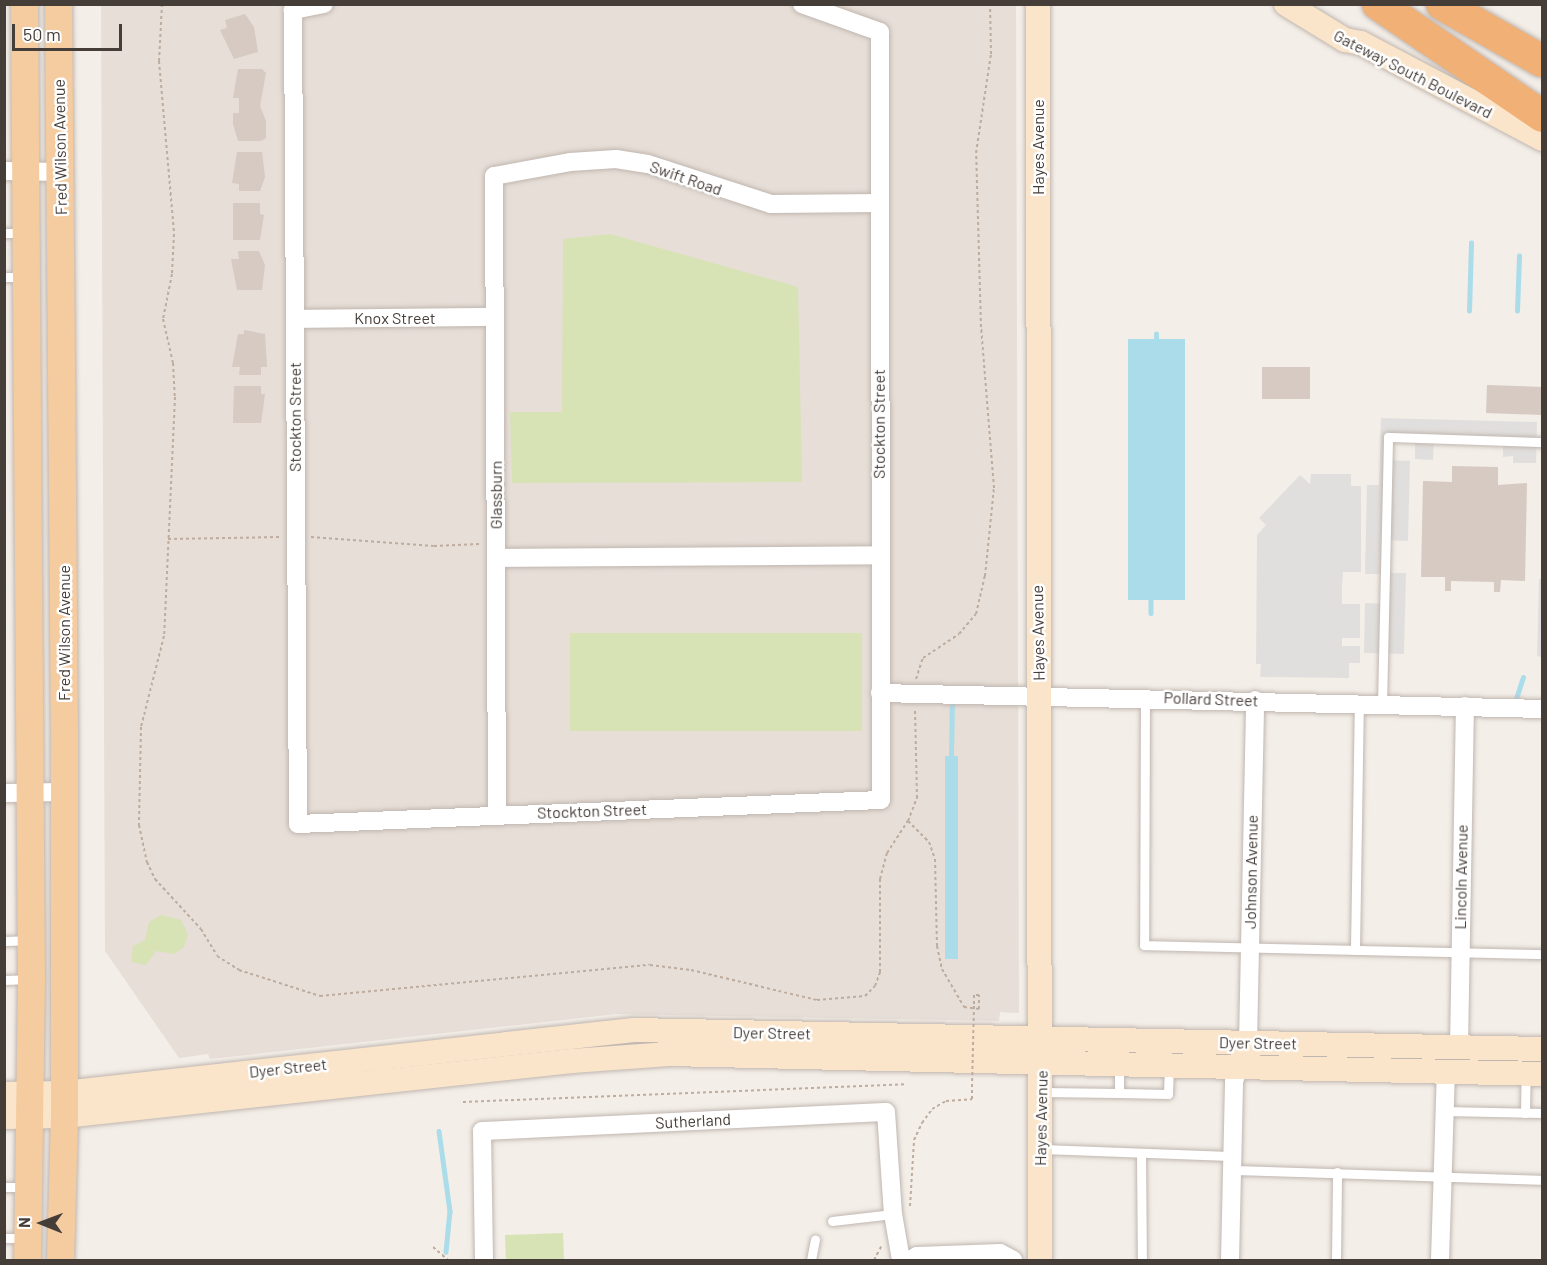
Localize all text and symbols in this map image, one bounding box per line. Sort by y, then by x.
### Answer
scale bar [15,12,124,50]
text: 50 m [23,23,61,45]
street label: Gateway South Boulevard [1330,26,1496,122]
street label: Fred Wilson Avenue [49,79,71,215]
street label: Hayes Avenue [1028,99,1048,195]
street label: Swift Road [647,157,725,199]
street label: Knox Street [354,308,436,328]
street label: Stockton Street [285,362,305,472]
street label: Stockton Street [869,369,889,479]
street label: Glassburn [486,461,506,529]
street label: Fred Wilson Avenue [54,565,74,701]
street label: Hayes Avenue [1028,585,1048,681]
street label: Pollard Street [1163,688,1259,710]
street label: Stockton Street [537,799,647,823]
street label: Johnson Avenue [1240,815,1262,929]
street label: Lincoln Avenue [1450,824,1472,930]
street label: Dyer Street [733,1023,811,1043]
street label: Dyer Street [1219,1033,1297,1053]
street label: Dyer Street [248,1054,328,1082]
street label: Hayes Avenue [1031,1070,1051,1166]
street label: Sutherland [655,1109,731,1133]
north arrow [12,1193,72,1253]
text: N [14,1217,33,1228]

